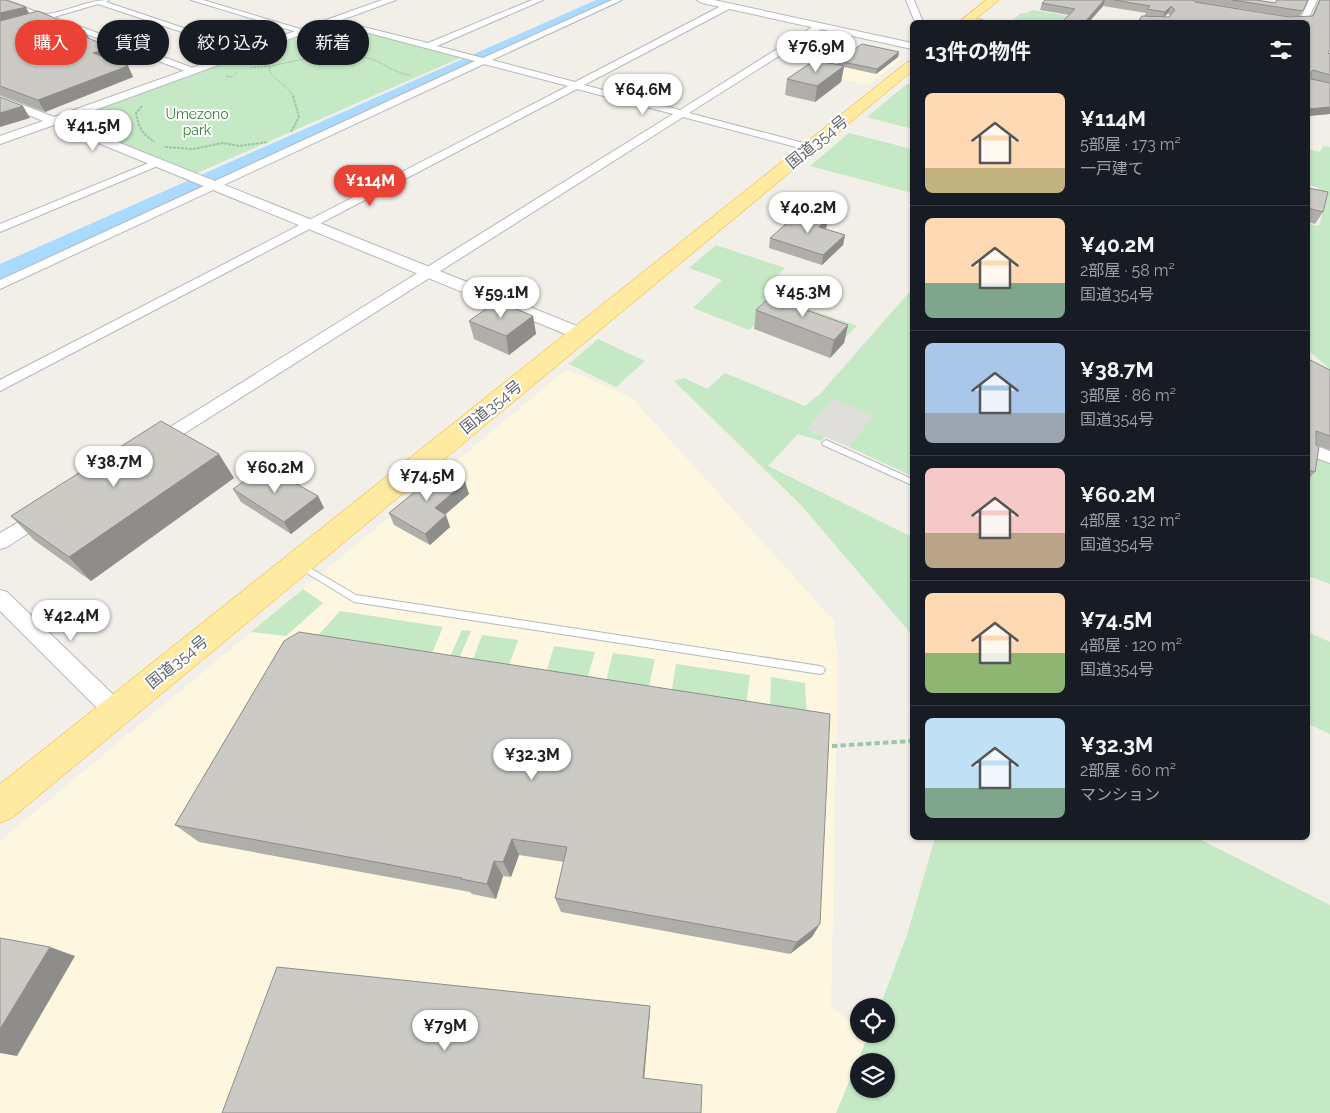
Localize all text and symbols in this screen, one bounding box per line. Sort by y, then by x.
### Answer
chip: 購入 [15,20,87,65]
chip: 賃貸 [97,20,169,65]
chip: 絞り込み [179,20,287,65]
chip: 新着 [297,20,369,65]
pin: ¥76.9M [775,30,857,73]
icon: filters [1267,36,1295,64]
text: ¥76.9M [788,37,844,56]
text: 13件の物件 [925,39,1031,64]
pin: ¥64.6M [602,74,684,116]
text: ¥64.6M [614,80,672,99]
park label: Umezono park [165,106,229,138]
text: ¥114M [1080,106,1146,131]
pin: ¥41.5M [52,110,134,152]
street label: 国道354号 [782,111,852,173]
icon: home [965,113,1025,173]
text: ¥41.5M [66,116,120,135]
text: 5部屋 · 173 m² [1080,135,1181,154]
text: 一戸建て [1080,159,1144,178]
pin: ¥114M [335,164,405,207]
text: ¥114M [345,171,395,190]
pin: ¥40.2M [767,192,849,234]
text: ¥40.2M [780,198,836,217]
text: ¥40.2M [1080,232,1155,257]
icon: home [965,238,1025,298]
text: 2部屋 · 58 m² [1080,261,1175,280]
pin: ¥59.1M [460,276,542,319]
pin: ¥45.3M [762,276,844,318]
text: ¥45.3M [775,282,831,301]
text: ¥59.1M [473,283,529,302]
text: 国道354号 [1080,285,1154,304]
text: ¥38.7M [1080,357,1154,382]
icon: home [965,363,1025,423]
street label: 国道354号 [456,376,526,438]
text: 3部屋 · 86 m² [1080,386,1176,405]
text: 国道354号 [1080,410,1154,429]
pin: ¥38.7M [73,446,155,488]
text: ¥38.7M [86,452,142,471]
pin: ¥60.2M [234,452,316,494]
text: ¥60.2M [246,458,304,477]
pin: ¥74.5M [386,460,468,502]
text: ¥74.5M [399,466,455,485]
text: ¥60.2M [1080,482,1155,507]
icon: home [965,488,1025,548]
text: 4部屋 · 132 m² [1080,511,1181,530]
text: 国道354号 [1080,535,1154,554]
pin: ¥42.4M [30,600,112,642]
text: ¥42.4M [43,606,99,625]
text: ¥74.5M [1080,607,1152,632]
icon: home [965,613,1025,673]
street label: 国道354号 [142,631,212,693]
text: 4部屋 · 120 m² [1080,636,1182,655]
text: 国道354号 [1080,660,1154,679]
text: ¥32.3M [1080,732,1153,757]
pin: ¥32.3M [491,738,573,781]
icon: home [965,738,1025,798]
text: ¥32.3M [504,745,560,764]
text: 2部屋 · 60 m² [1080,761,1176,780]
text: マンション [1080,785,1160,804]
map controls [850,998,895,1098]
button: locate [850,998,895,1043]
pin: ¥79M [415,1010,475,1052]
text: ¥79M [423,1016,467,1035]
button: layers [850,1053,895,1098]

